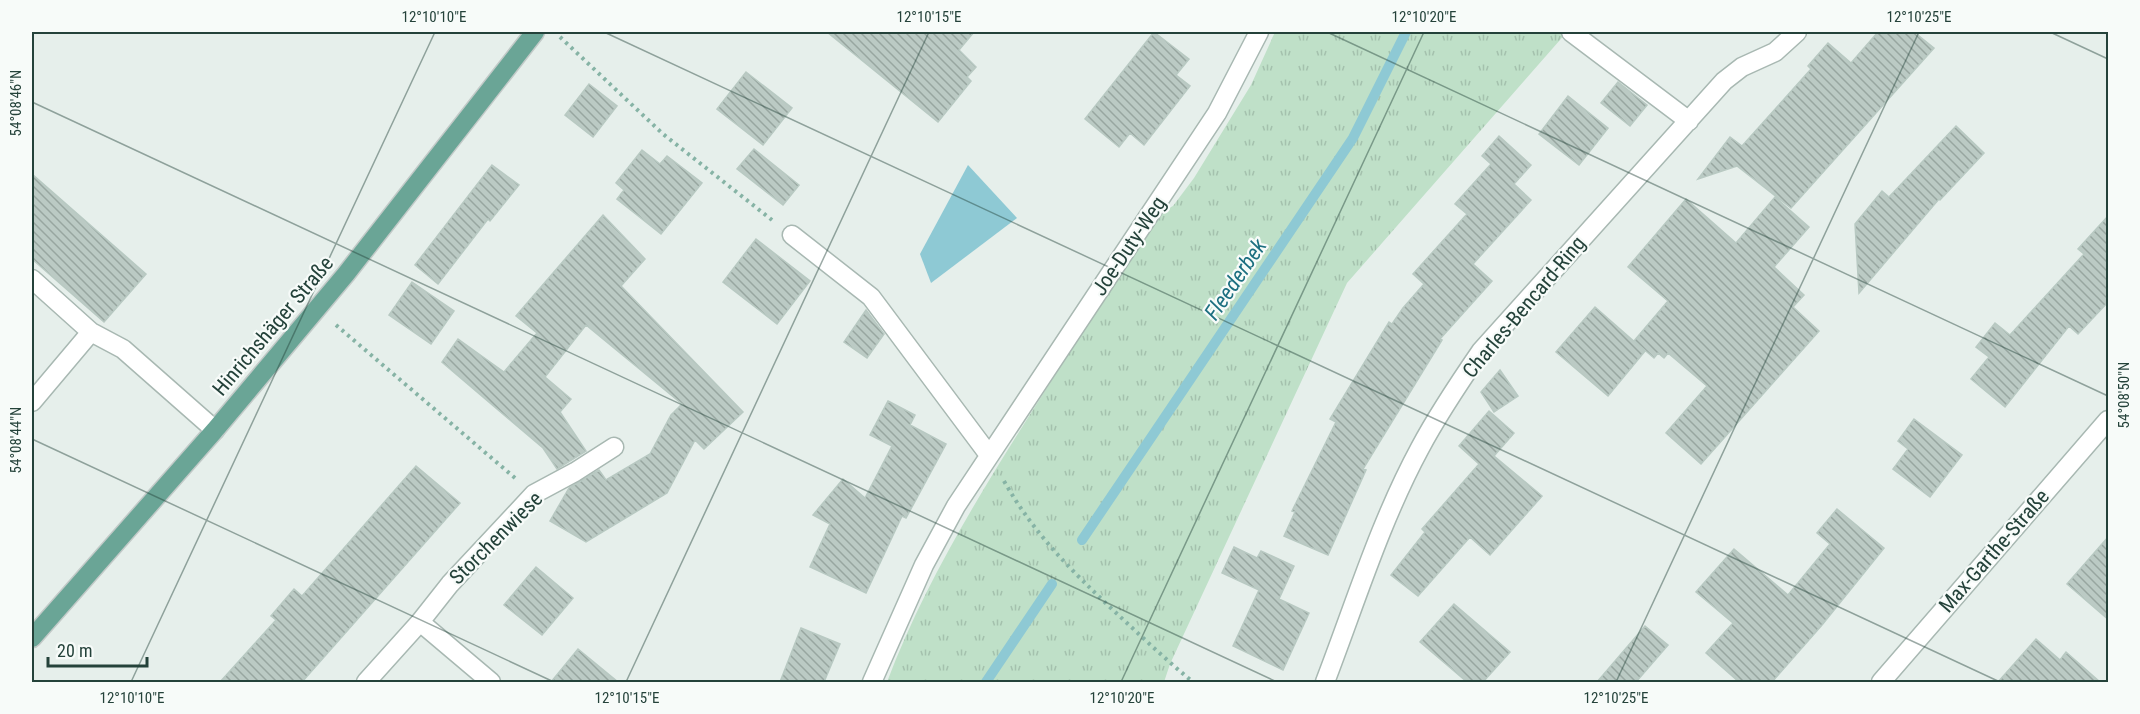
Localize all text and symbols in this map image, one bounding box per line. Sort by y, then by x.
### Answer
text: 12°10'10"E [402,8,466,26]
text: 12°10'15"E [897,8,961,26]
text: 12°10'20"E [1392,8,1456,26]
text: 12°10'25"E [1887,8,1951,26]
text: 54°08'46"N [7,70,25,136]
street label: Joe-Duty-Weg [1087,192,1171,300]
street label: Charles-Bencard-Ring [1458,231,1590,383]
water label: Fleederbek [1199,234,1272,325]
street label: Hinrichshäger Straße [208,251,338,400]
text: 54°08'50"N [2115,362,2133,428]
text: 54°08'44"N [7,407,25,473]
street label: Max-Garthe-Straße [1934,484,2054,617]
street label: Storchenwiese [445,487,547,589]
scale bar [48,630,147,668]
text: 20 m [57,640,92,661]
text: 12°10'10"E [100,689,164,707]
text: 12°10'15"E [595,689,659,707]
text: 12°10'20"E [1090,689,1154,707]
text: 12°10'25"E [1584,689,1648,707]

